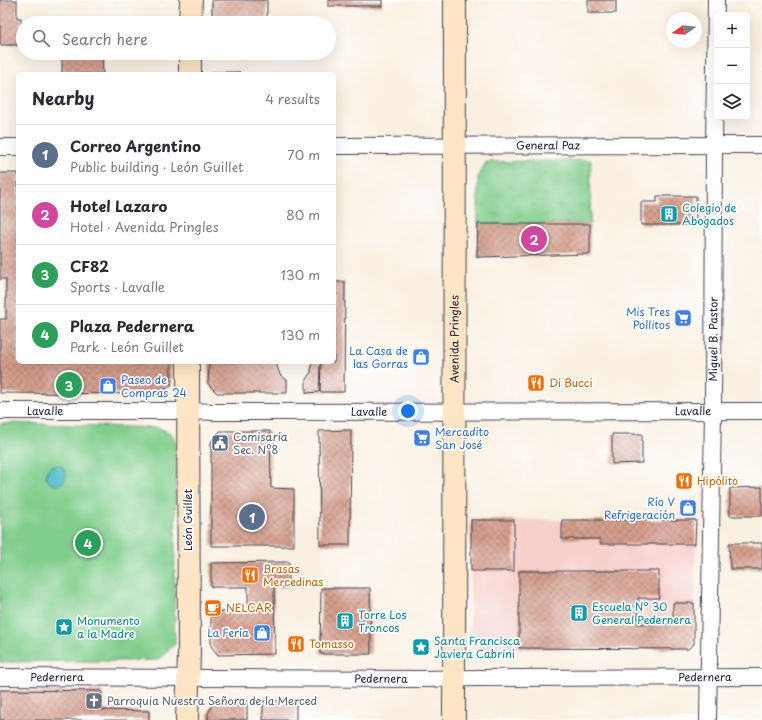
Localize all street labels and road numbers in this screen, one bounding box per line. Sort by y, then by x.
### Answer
street label: General Paz [516,136,580,154]
street label: Avenida Pringles [445,295,463,383]
street label: Miguel B. Pastor [704,296,721,382]
street label: Lavalle [27,402,63,419]
street label: Lavalle [675,402,711,419]
street label: Lavalle [351,403,387,420]
street label: León Guillet [179,488,196,551]
street label: Pedernera [30,668,84,685]
street label: Pedernera [678,668,732,685]
street label: Pedernera [354,670,408,687]

